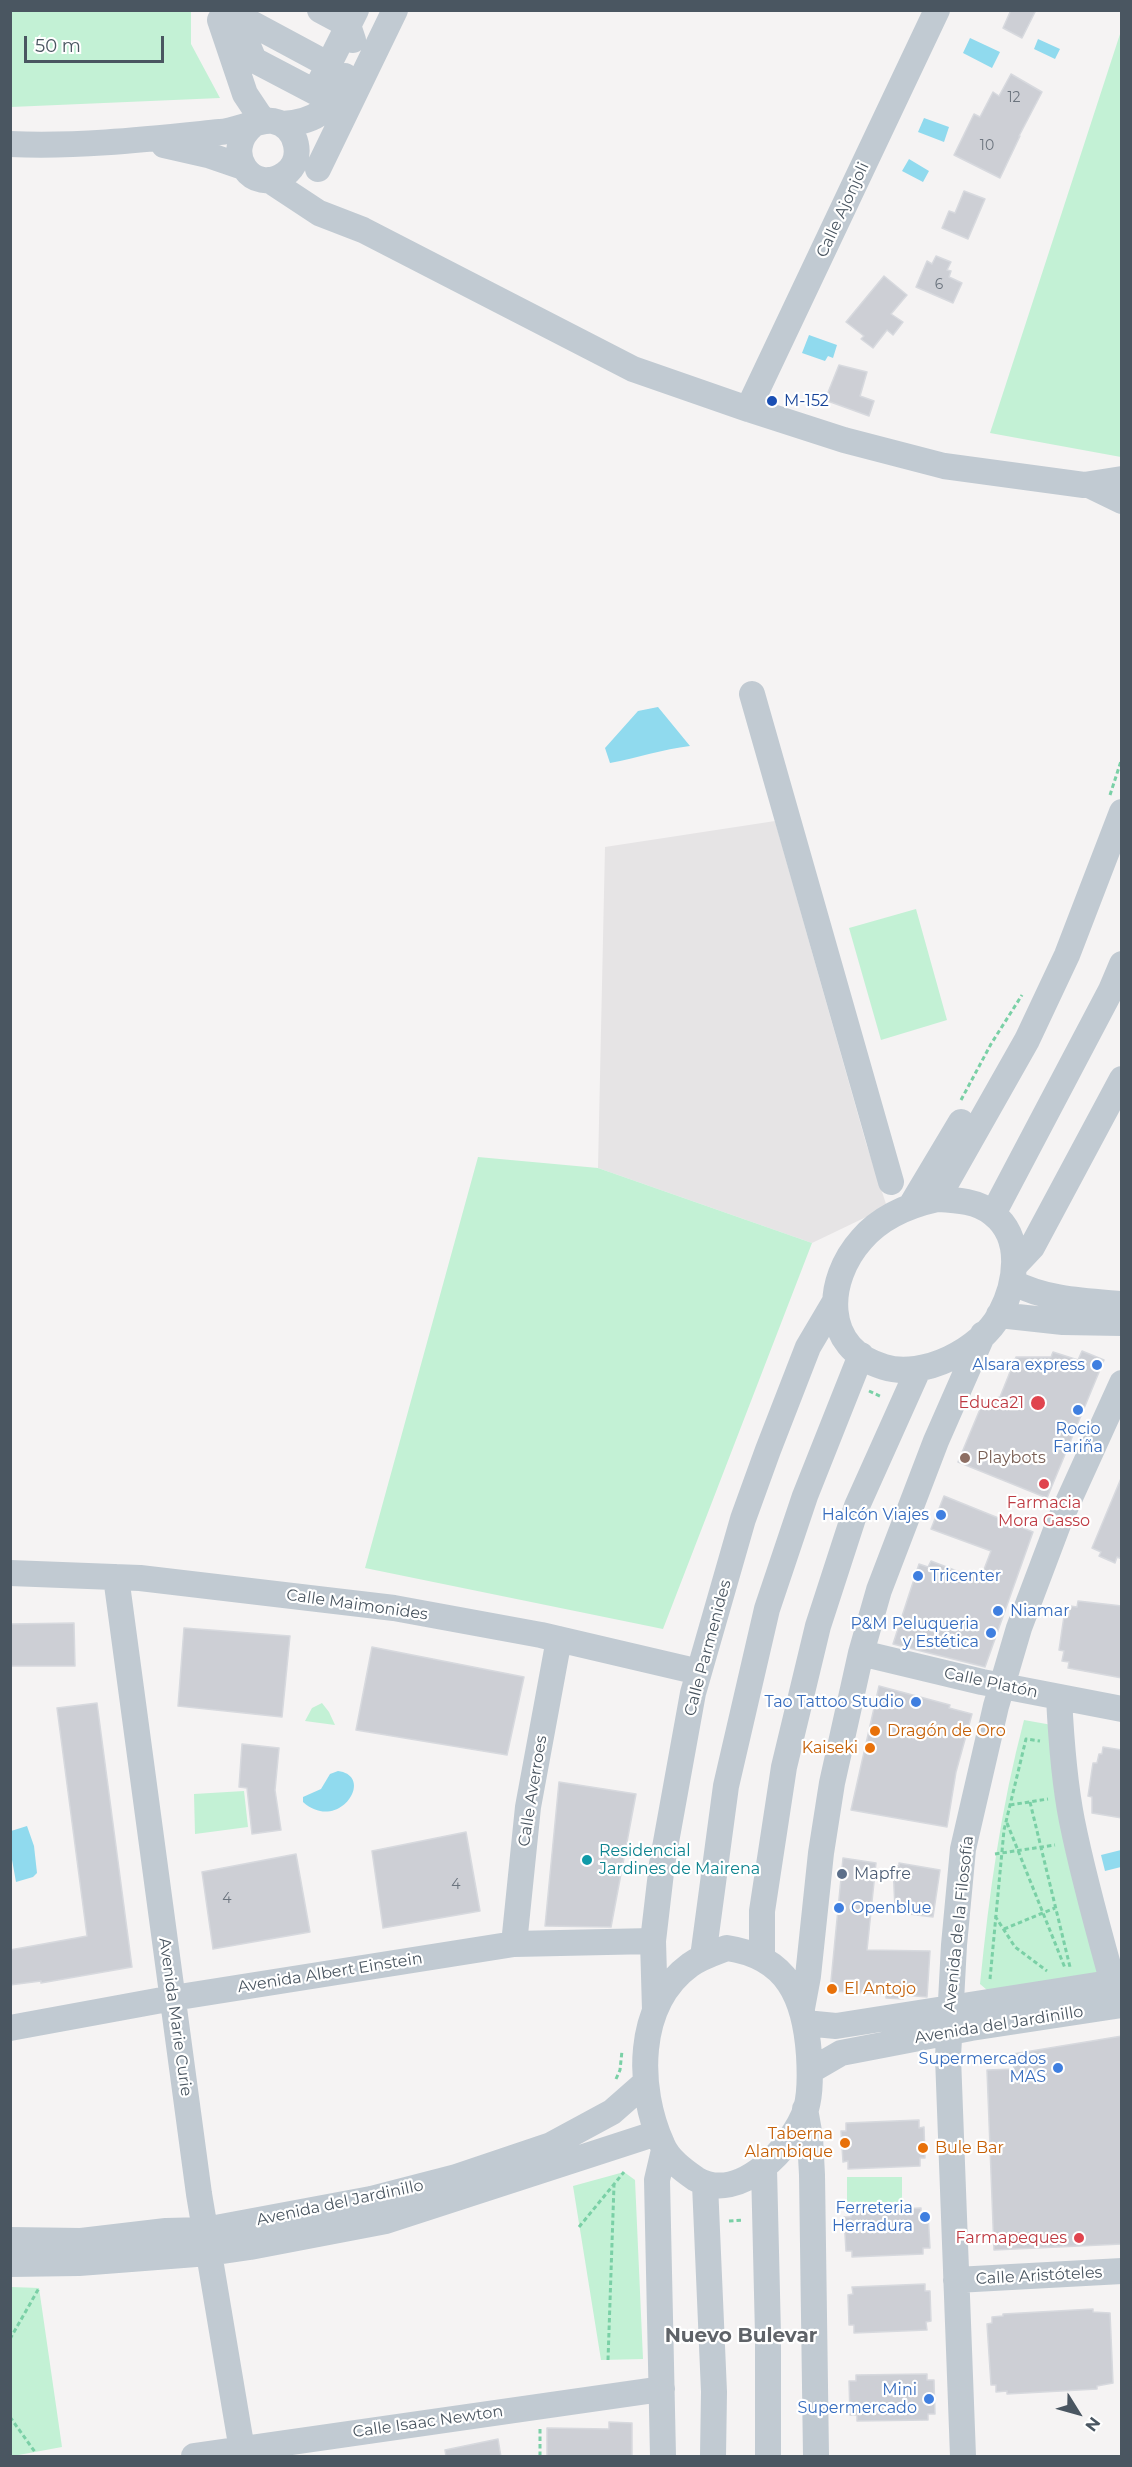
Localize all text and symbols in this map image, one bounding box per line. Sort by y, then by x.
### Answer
scale bar [27,24,166,62]
text: 50 m [35,35,81,57]
house number: 12 [1007,90,1021,106]
house number: 10 [980,138,994,154]
street label: Calle Ajonjoli [813,159,873,261]
house number: 6 [935,277,943,293]
place label: M-152 [784,391,829,411]
marker: M-152 [765,394,779,408]
place label: Alsara express [972,1355,1085,1375]
marker: Alsara express [1090,1358,1104,1372]
place label: Educa21 [959,1393,1024,1413]
marker: Educa21 [1029,1394,1047,1412]
marker: Rocio Fariña [1071,1403,1085,1417]
place label: Rocio Fariña [1053,1419,1103,1457]
place label: Playbots [977,1448,1046,1468]
marker: Playbots [958,1451,972,1465]
marker: Farmacia Mora Gasso [1037,1477,1051,1491]
place label: Farmacia Mora Gasso [998,1493,1090,1531]
place label: Halcón Viajes [822,1505,929,1525]
marker: Halcón Viajes [934,1508,948,1522]
place label: Tricenter [930,1566,1001,1586]
marker: Tricenter [911,1569,925,1583]
street label: Calle Parmenides [681,1578,735,1718]
street label: Calle Maimonides [285,1586,429,1624]
place label: Niamar [1010,1601,1070,1621]
marker: Niamar [991,1604,1005,1618]
place label: P&M Peluqueria y Estética [851,1614,979,1652]
marker: P&M Peluqueria y Estética [984,1626,998,1640]
street label: Calle Platón [942,1664,1040,1702]
place label: Tao Tattoo Studio [764,1692,904,1712]
marker: Tao Tattoo Studio [909,1695,923,1709]
place label: Dragón de Oro [887,1721,1006,1741]
marker: Dragón de Oro [868,1724,882,1738]
street label: Calle Averroes [515,1734,551,1848]
place label: Kaiseki [802,1738,858,1758]
marker: Kaiseki [863,1741,877,1755]
street label: Avenida de la Filosofía [940,1835,978,2013]
place label: Residencial Jardines de Mairena [599,1841,760,1879]
marker: Residencial Jardines de Mairena [580,1853,594,1867]
place label: Mapfre [854,1864,911,1884]
marker: Mapfre [835,1867,849,1881]
house number: 4 [451,1877,461,1893]
house number: 4 [222,1891,232,1907]
place label: Openblue [851,1898,931,1918]
marker: Openblue [832,1901,846,1915]
street label: Avenida Marie Curie [154,1936,196,2098]
street label: Avenida Albert Einstein [236,1949,424,1997]
place label: El Antojo [844,1979,916,1999]
marker: El Antojo [825,1982,839,1996]
street label: Avenida del Jardinillo [913,2002,1085,2048]
place label: Supermercados MAS [919,2049,1046,2087]
marker: Supermercados MAS [1051,2061,1065,2075]
place label: Taberna Alambique [744,2124,833,2162]
marker: Taberna Alambique [838,2136,852,2150]
place label: Bule Bar [935,2138,1004,2158]
marker: Bule Bar [916,2141,930,2155]
street label: Avenida del Jardinillo [255,2176,425,2230]
place label: Ferreteria Herradura [832,2198,913,2236]
marker: Ferreteria Herradura [918,2210,932,2224]
place label: Farmapeques [955,2228,1067,2248]
marker: Farmapeques [1072,2231,1086,2245]
street label: Calle Aristóteles [975,2263,1103,2289]
district label: Nuevo Bulevar [665,2324,817,2348]
place label: Mini Supermercado [797,2380,917,2418]
north arrow [1048,2383,1108,2443]
marker: Mini Supermercado [922,2392,936,2406]
street label: Calle Isaac Newton [352,2402,504,2442]
text: N [1081,2413,1104,2435]

